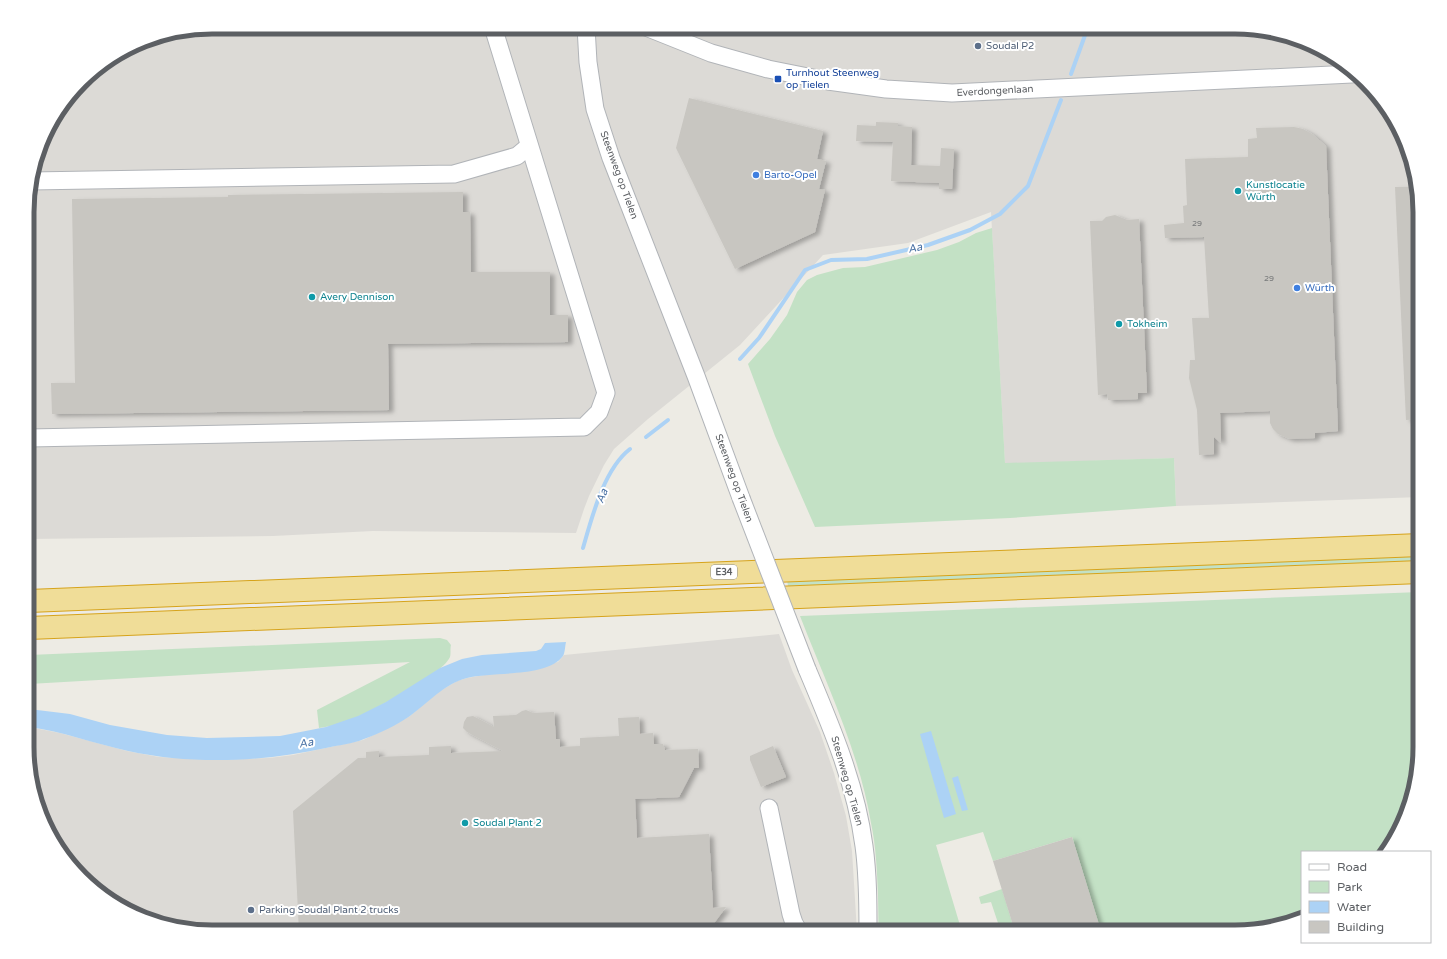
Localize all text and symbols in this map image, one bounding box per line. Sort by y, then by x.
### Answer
place label: Soudal P2 [986,40,1034,52]
marker: Soudal P2 [973,41,983,51]
place label: Turnhout Steenweg op Tielen [786,67,879,91]
marker: Turnhout Steenweg op Tielen [773,74,783,84]
street label: Everdongenlaan [956,83,1034,99]
street label: Steenweg op Tielen [597,129,641,221]
place label: Barto-Opel [764,169,817,181]
marker: Barto-Opel [751,170,761,180]
place label: Kunstlocatie Würth [1246,179,1305,203]
marker: Kunstlocatie Würth [1233,186,1243,196]
house number: 29 [1192,219,1202,228]
water label: Aa [907,240,924,256]
house number: 29 [1264,274,1274,283]
place label: Würth [1305,282,1335,294]
marker: Würth [1292,283,1302,293]
place label: Avery Dennison [320,291,394,303]
marker: Avery Dennison [307,292,317,302]
place label: Tokheim [1127,318,1167,330]
marker: Tokheim [1114,319,1124,329]
street label: Steenweg op Tielen [712,432,756,524]
water label: Aa [593,486,611,505]
road number: E34 [711,565,737,579]
water label: Aa [298,735,315,751]
street label: Steenweg op Tielen [828,735,866,827]
place label: Soudal Plant 2 [473,817,542,829]
marker: Soudal Plant 2 [460,818,470,828]
legend [1301,851,1431,943]
text: Road [1337,860,1367,874]
text: Park [1337,880,1363,894]
text: Water [1337,900,1372,914]
place label: Parking Soudal Plant 2 trucks [259,904,399,916]
marker: Parking Soudal Plant 2 trucks [246,905,256,915]
text: Building [1337,920,1384,934]

